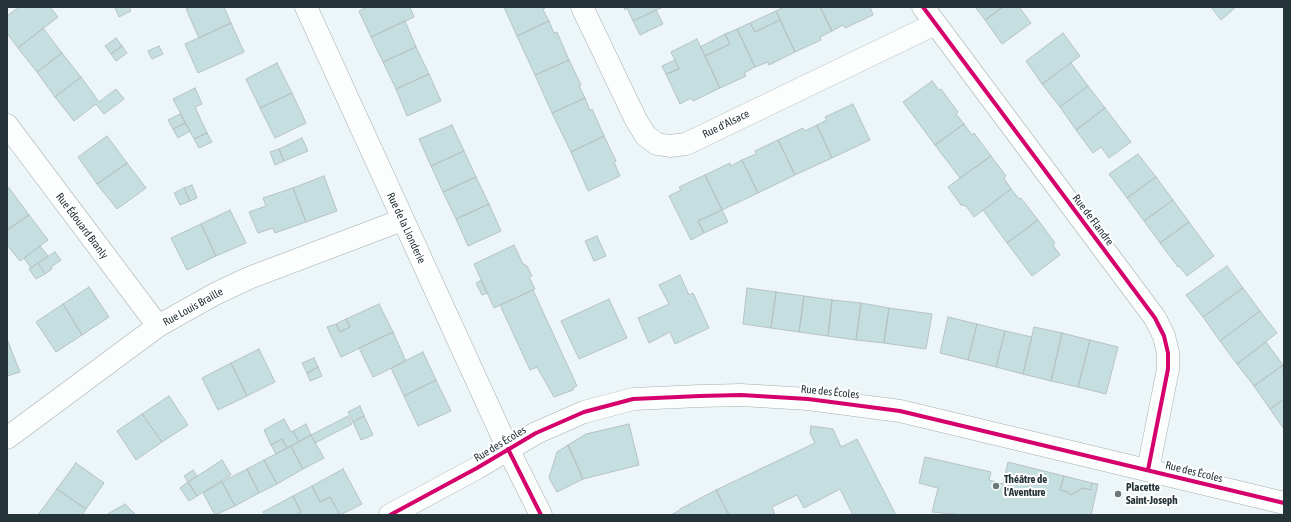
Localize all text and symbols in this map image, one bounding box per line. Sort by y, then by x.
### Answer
street label: Rue d'Alsace [700,107,752,141]
street label: Rue de la Lionderie [384,190,428,266]
street label: Rue Édouard Branly [53,191,111,261]
street label: Rue de Flandre [1070,192,1116,248]
street label: Rue Louis Braille [161,285,225,329]
street label: Rue des Écoles [800,382,860,402]
street label: Rue des Écoles [472,423,528,465]
street label: Rue des Écoles [1164,459,1224,485]
place label: Théâtre de l'Aventure [1004,473,1047,499]
marker: Théâtre de l'Aventure [991,481,1001,491]
place label: Placette Saint-Joseph [1126,481,1178,507]
marker: Placette Saint-Joseph [1113,489,1123,499]

